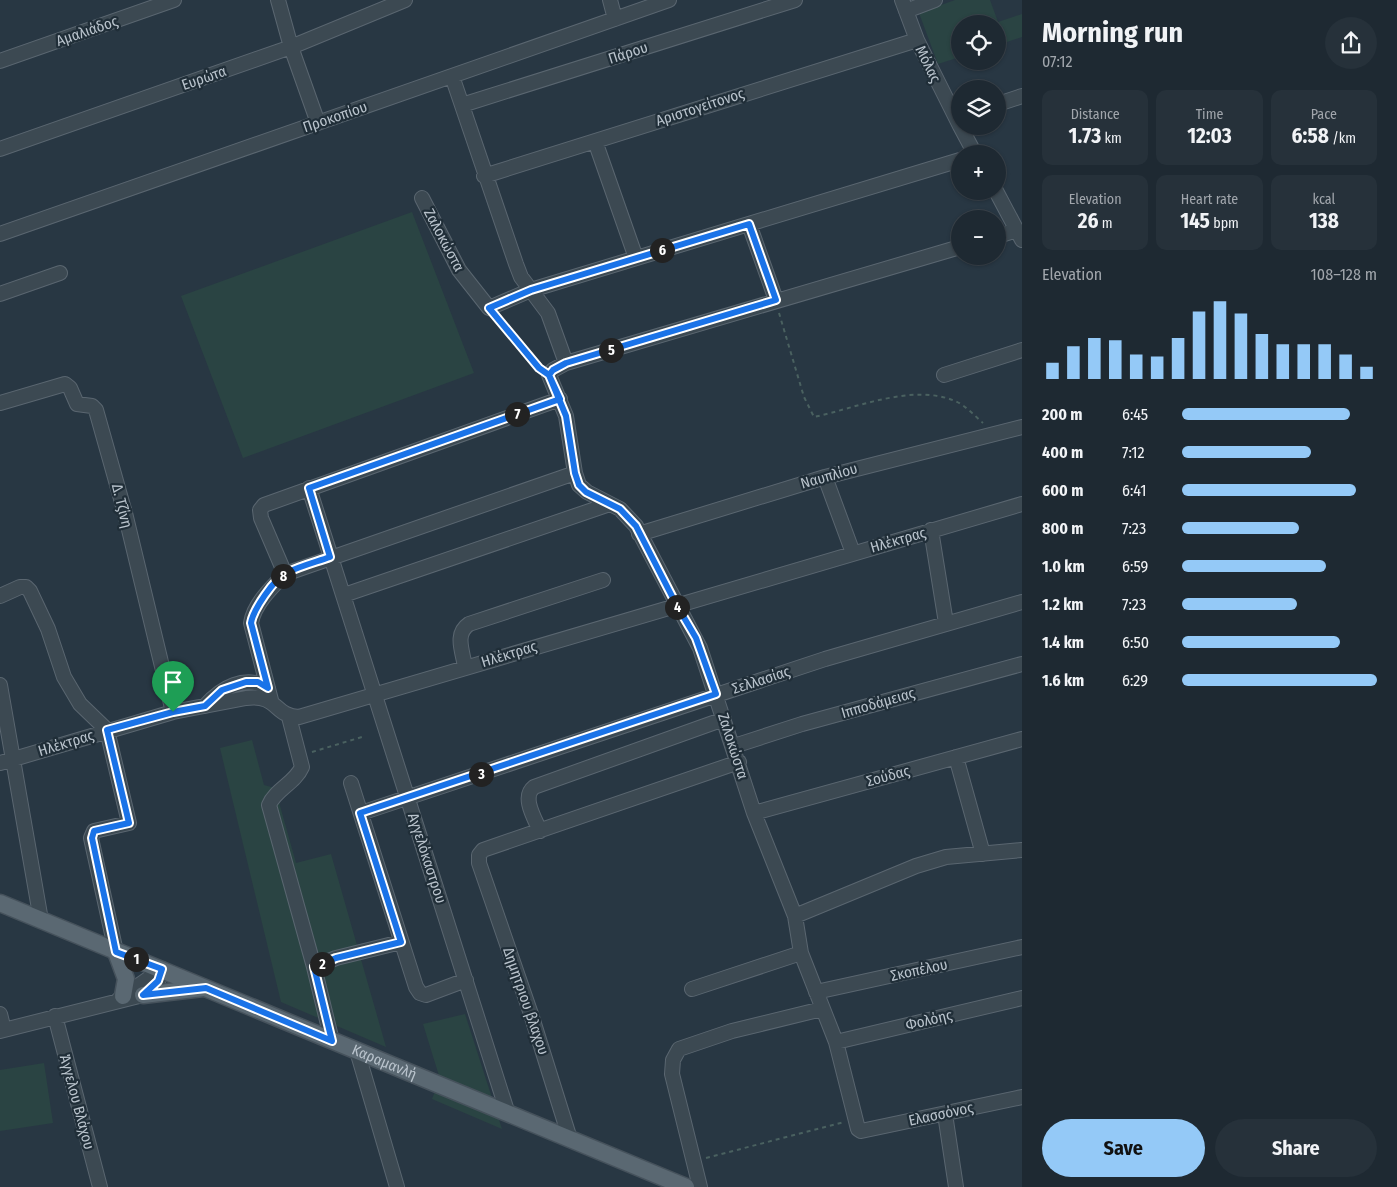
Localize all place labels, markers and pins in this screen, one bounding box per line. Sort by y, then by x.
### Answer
pin: 6 [650,238,674,262]
pin: 5 [598,338,624,362]
pin: 7 [504,402,530,426]
pin: 8 [270,564,296,588]
pin: 4 [664,594,690,620]
pin [152,661,194,712]
pin: 3 [468,762,494,786]
pin: 1 [124,946,148,972]
pin: 2 [310,952,334,976]

